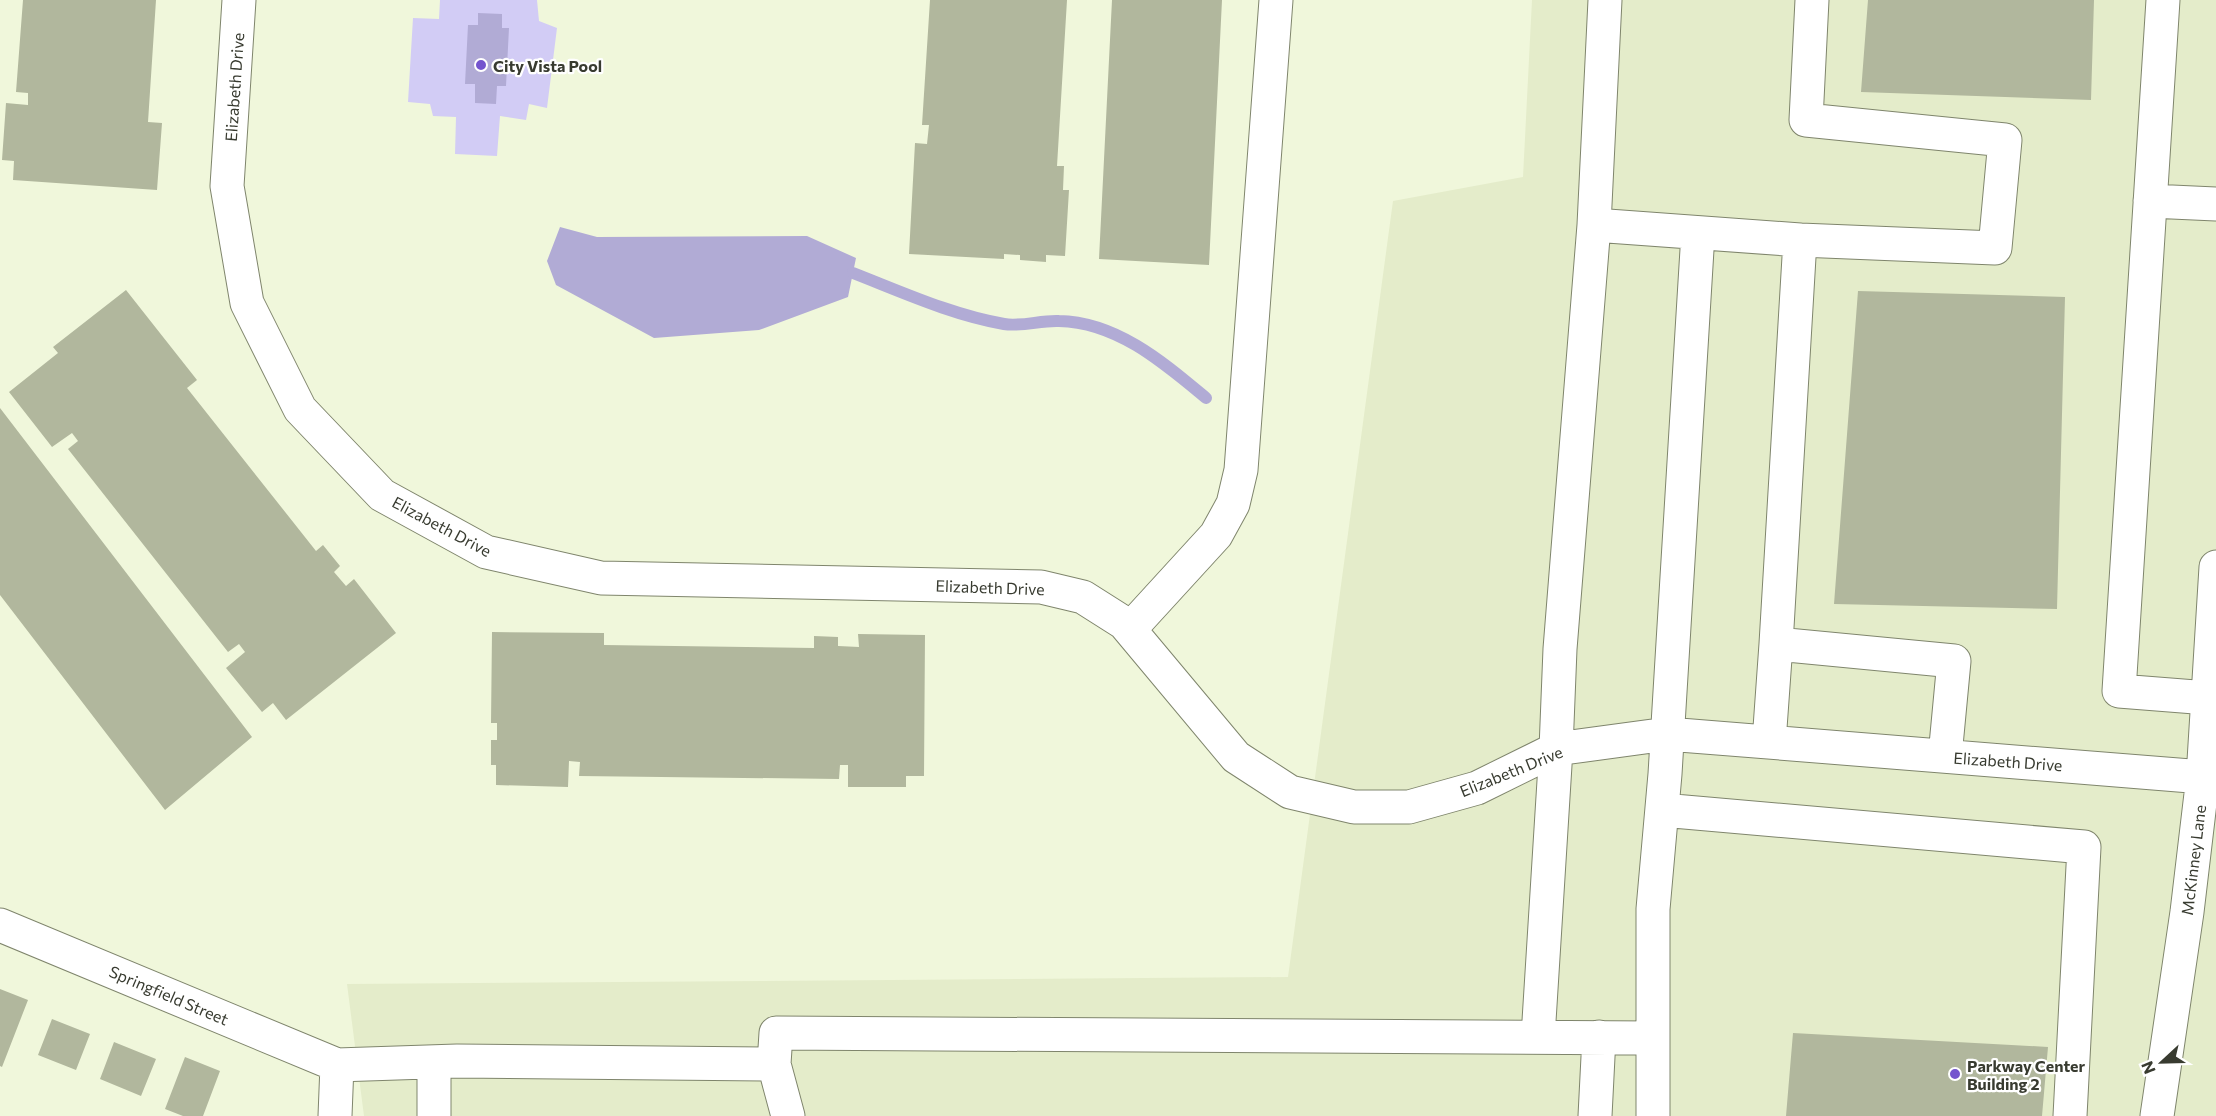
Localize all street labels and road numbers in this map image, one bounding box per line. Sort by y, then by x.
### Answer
street label: Elizabeth Drive [221,32,247,142]
street label: Elizabeth Drive [389,492,495,560]
street label: Elizabeth Drive [935,576,1045,598]
street label: Elizabeth Drive [1457,742,1565,800]
street label: Elizabeth Drive [1953,748,2063,774]
street label: McKinney Lane [2177,804,2209,916]
street label: Springfield Street [107,961,232,1029]

